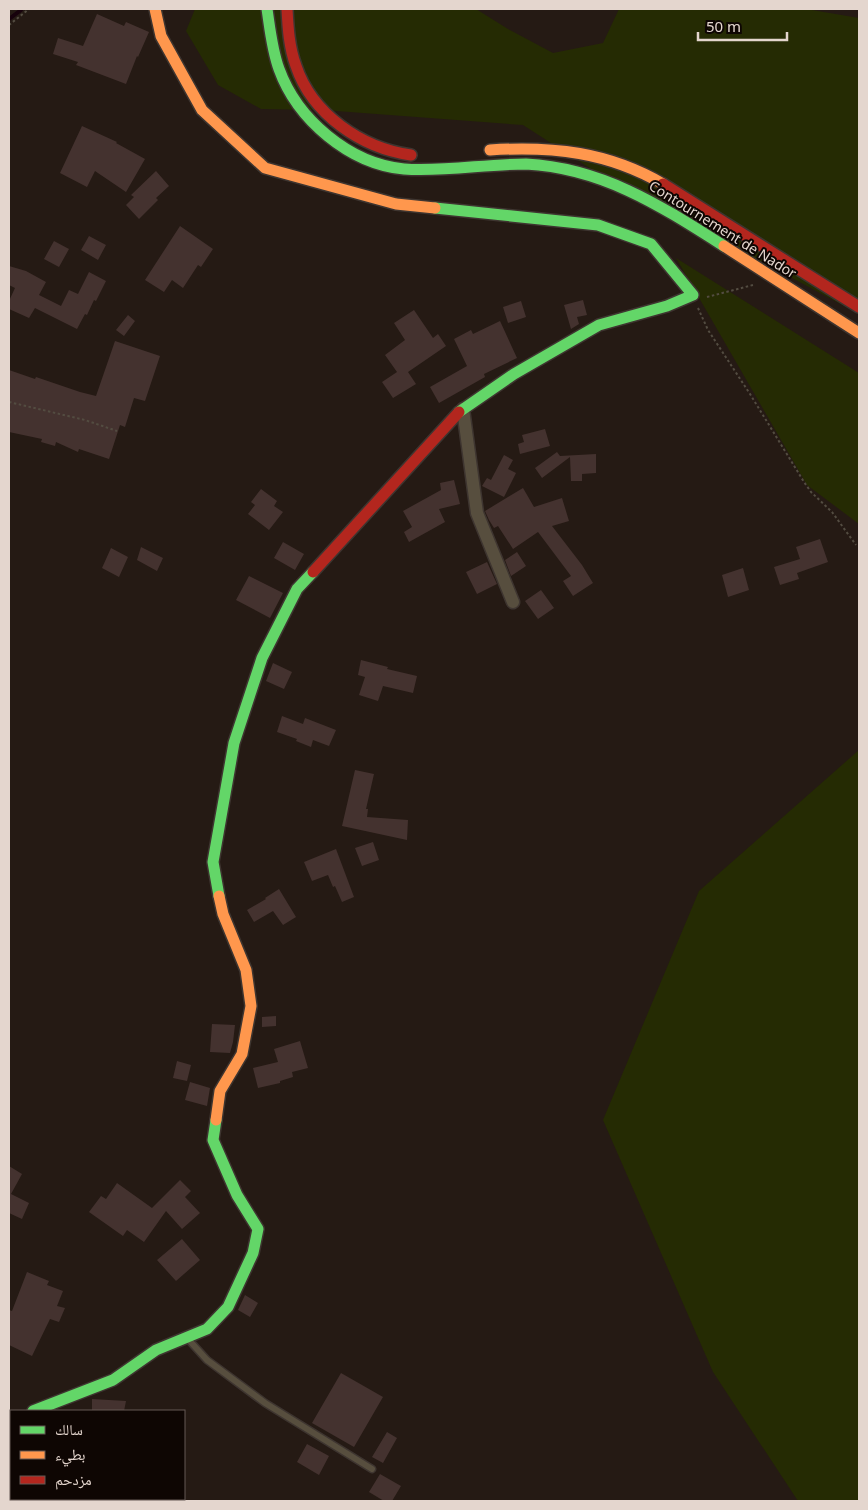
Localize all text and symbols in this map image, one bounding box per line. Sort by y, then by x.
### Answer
scale bar [698,10,787,42]
text: 50 m [706,16,741,36]
street label: Contournement de Nador [646,176,800,282]
legend [10,1410,185,1500]
text: سالك [55,1419,83,1439]
text: بطيء [55,1444,85,1467]
text: مزدحم [55,1469,92,1490]

